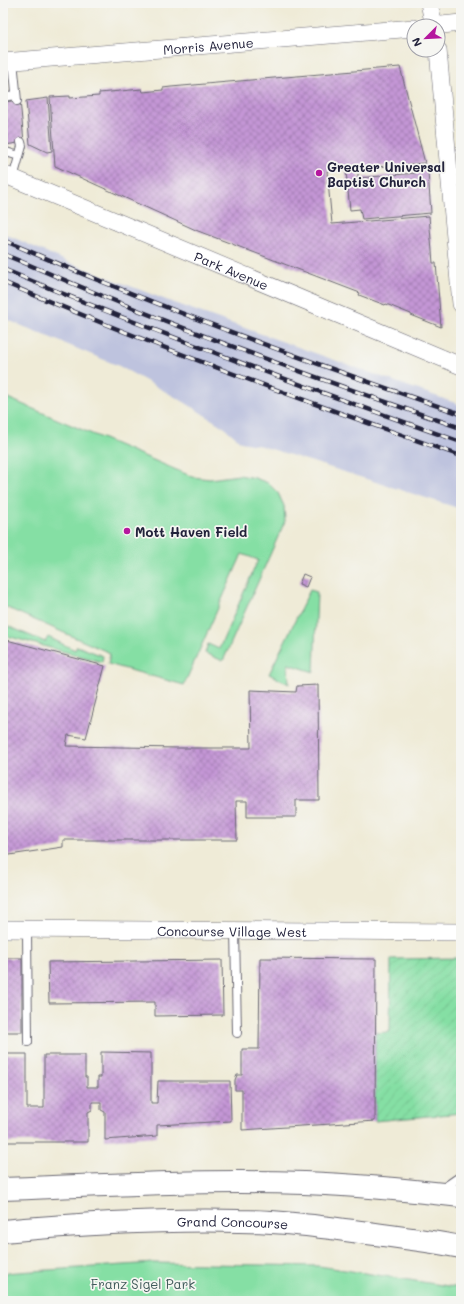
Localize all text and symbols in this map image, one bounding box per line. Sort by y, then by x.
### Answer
north arrow [406,18,446,58]
street label: Morris Avenue [162,33,254,57]
text: N [408,35,425,49]
place label: Greater Universal Baptist Church [327,158,445,190]
marker: Greater Universal Baptist Church [314,168,324,178]
street label: Park Avenue [192,247,271,293]
place label: Mott Haven Field [135,523,247,540]
marker: Mott Haven Field [122,526,132,536]
street label: Concourse Village West [157,922,307,939]
street label: Grand Concourse [177,1212,289,1232]
park label: Franz Sigel Park [91,1275,195,1292]

